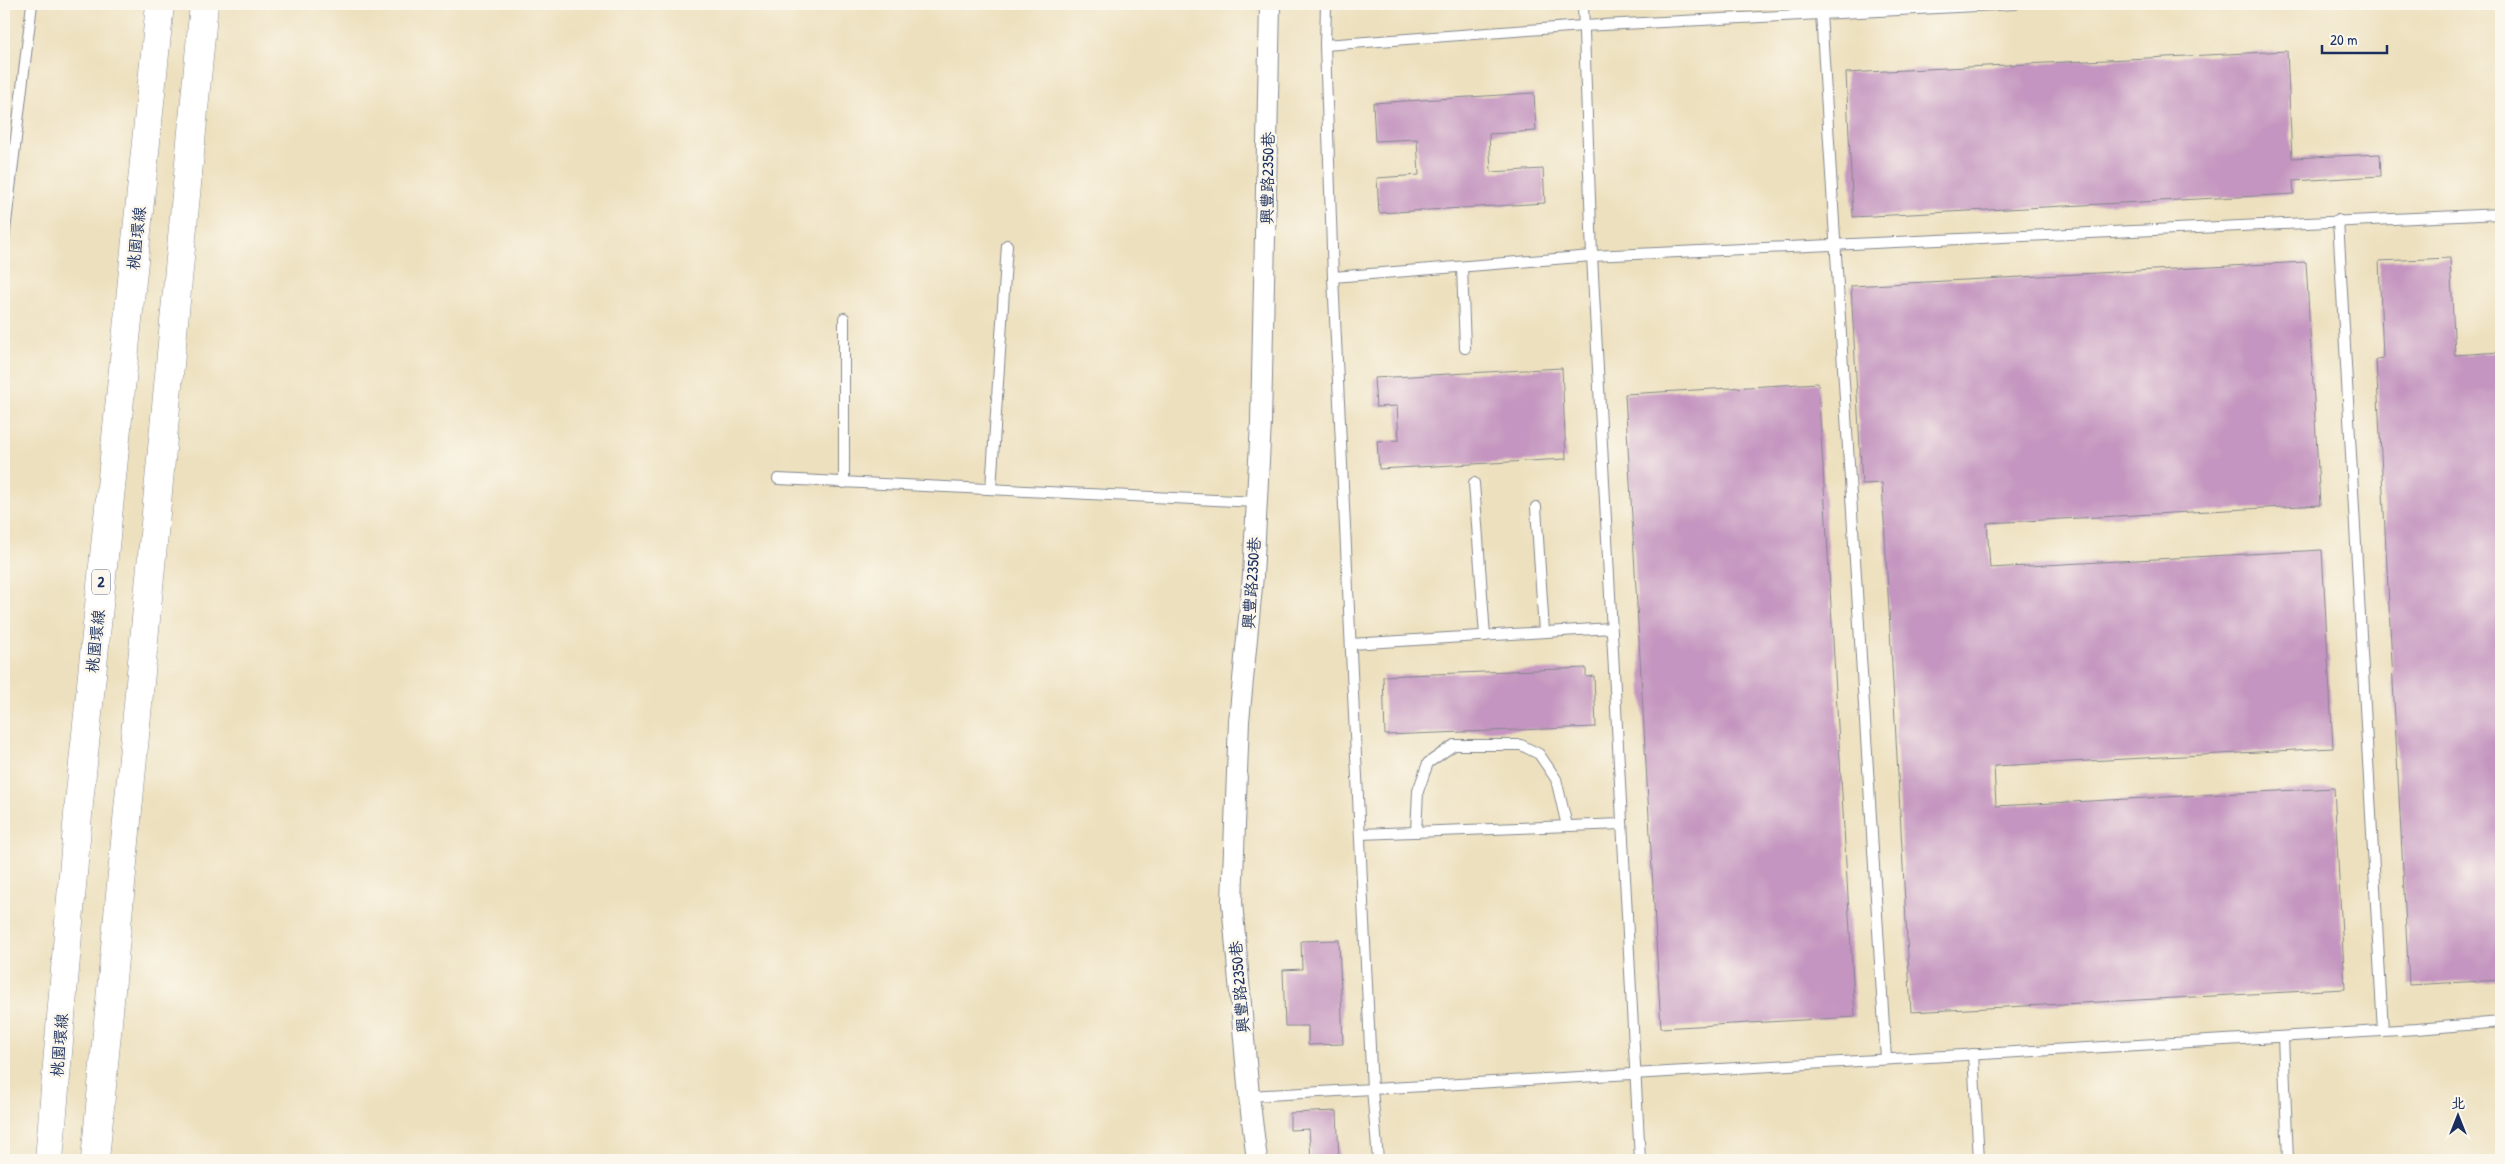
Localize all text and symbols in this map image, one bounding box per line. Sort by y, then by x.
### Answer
scale bar [2322,22,2388,54]
text: 20 m [2330,29,2357,50]
street label: 興豐路2350巷 [1255,132,1279,224]
street label: 桃園環線 [122,205,150,271]
street label: 興豐路2350巷 [1237,536,1265,630]
road number: 2 [92,570,110,594]
street label: 桃園環線 [81,608,109,674]
street label: 興豐路2350巷 [1224,940,1254,1034]
street label: 桃園環線 [45,1012,73,1078]
north arrow [2432,1092,2482,1142]
text: 北 [2451,1093,2465,1112]

